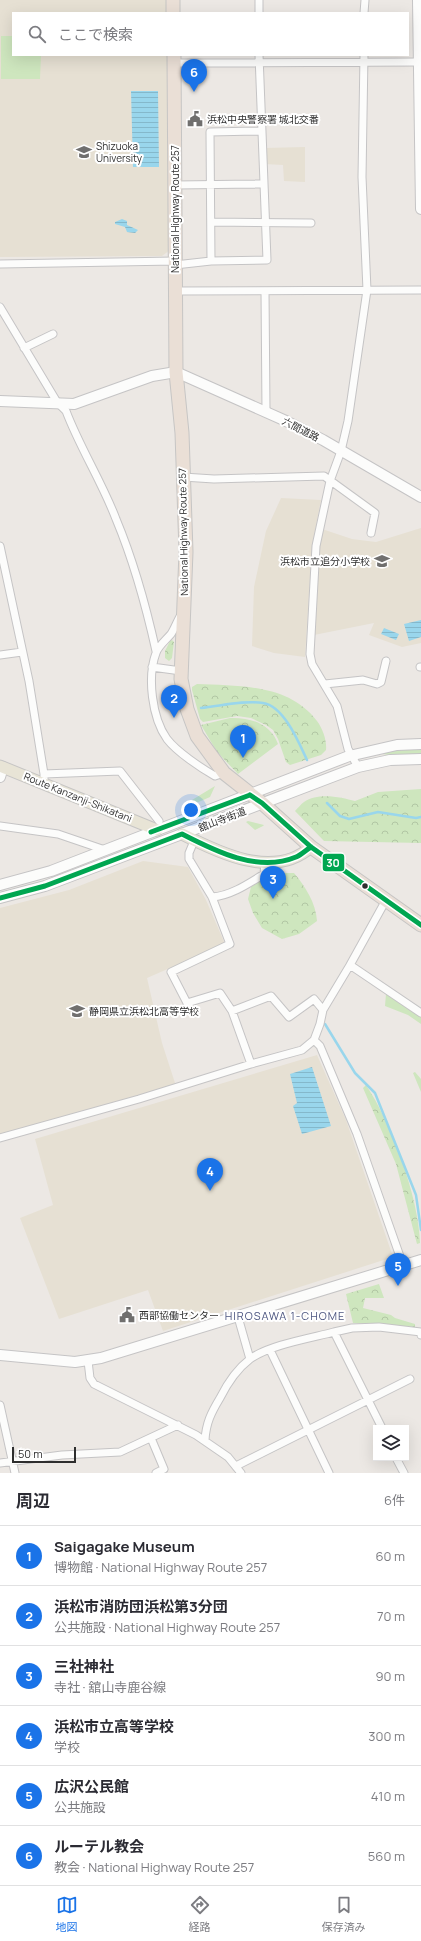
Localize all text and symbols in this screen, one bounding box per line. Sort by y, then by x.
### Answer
search box [12,12,409,56]
icon: search [26,23,48,45]
text: ここで検索 [58,24,133,45]
pin: 6 [181,59,207,92]
public building icon: 浜松中央警察署 城北交番 [186,110,204,128]
place label: 浜松中央警察署 城北交番 [207,112,319,126]
place label: Shizuoka University [96,139,143,165]
school or university icon: Shizuoka University [75,143,93,161]
street label: National Highway Route 257 [168,145,182,273]
street label: 六間道路 [280,414,322,444]
street label: National Highway Route 257 [175,468,191,596]
school or university icon: 浜松市立追分小学校 [373,552,391,570]
place label: 浜松市立追分小学校 [280,554,370,568]
pin: 2 [161,685,187,718]
pin: 1 [230,725,256,758]
street label: Route Kanzanji-Shikatani [22,769,134,825]
your location [181,800,201,820]
street label: 舘山寺街道 [196,804,248,834]
line badge: 30 [322,853,345,872]
text: 30 [326,855,340,870]
pin: 3 [260,866,286,899]
unlabelled marker [360,881,370,891]
school or university icon: 静岡県立浜松北高等学校 [68,1002,86,1020]
place label: 静岡県立浜松北高等学校 [89,1004,199,1018]
pin: 4 [197,1158,223,1191]
pin: 5 [385,1253,411,1286]
public building icon: 西部協働センター [118,1306,136,1324]
place label: 西部協働センター [139,1308,219,1322]
district label: HIROSAWA 1-CHOME [225,1308,345,1323]
map controls [373,1425,409,1461]
button: layers [373,1425,409,1461]
scale bar [12,1445,76,1464]
text: 50 m [18,1446,43,1461]
text: 周辺 [16,1489,50,1512]
text: 6件 [384,1491,405,1509]
text: Saigagake Museum [54,1536,195,1557]
text: 1 [26,1547,32,1565]
text: 60 m [375,1547,405,1565]
text: 博物館 · National Highway Route 257 [54,1558,267,1576]
text: 浜松市消防団浜松第3分団 [54,1596,228,1617]
text: 2 [25,1607,33,1625]
text: 70 m [377,1607,405,1625]
text: 公共施設 · National Highway Route 257 [54,1618,280,1636]
text: 三社神社 [54,1656,114,1677]
text: 3 [25,1667,33,1685]
text: 90 m [375,1667,405,1685]
text: 寺社 · 舘山寺鹿谷線 [54,1678,166,1696]
text: 浜松市立高等学校 [54,1716,174,1737]
text: 4 [25,1727,33,1745]
text: 300 m [368,1727,405,1745]
text: 学校 [54,1738,80,1756]
text: 広沢公民館 [54,1776,129,1797]
text: 5 [25,1787,33,1805]
text: 410 m [371,1787,405,1805]
text: 公共施設 [54,1798,106,1816]
text: ルーテル教会 [54,1836,144,1857]
text: 6 [25,1847,33,1865]
text: 560 m [368,1847,405,1865]
text: 教会 · National Highway Route 257 [54,1858,254,1876]
tab: 地図 [56,1894,78,1934]
tab: 経路 [189,1894,211,1934]
tab: 保存済み [322,1894,366,1934]

